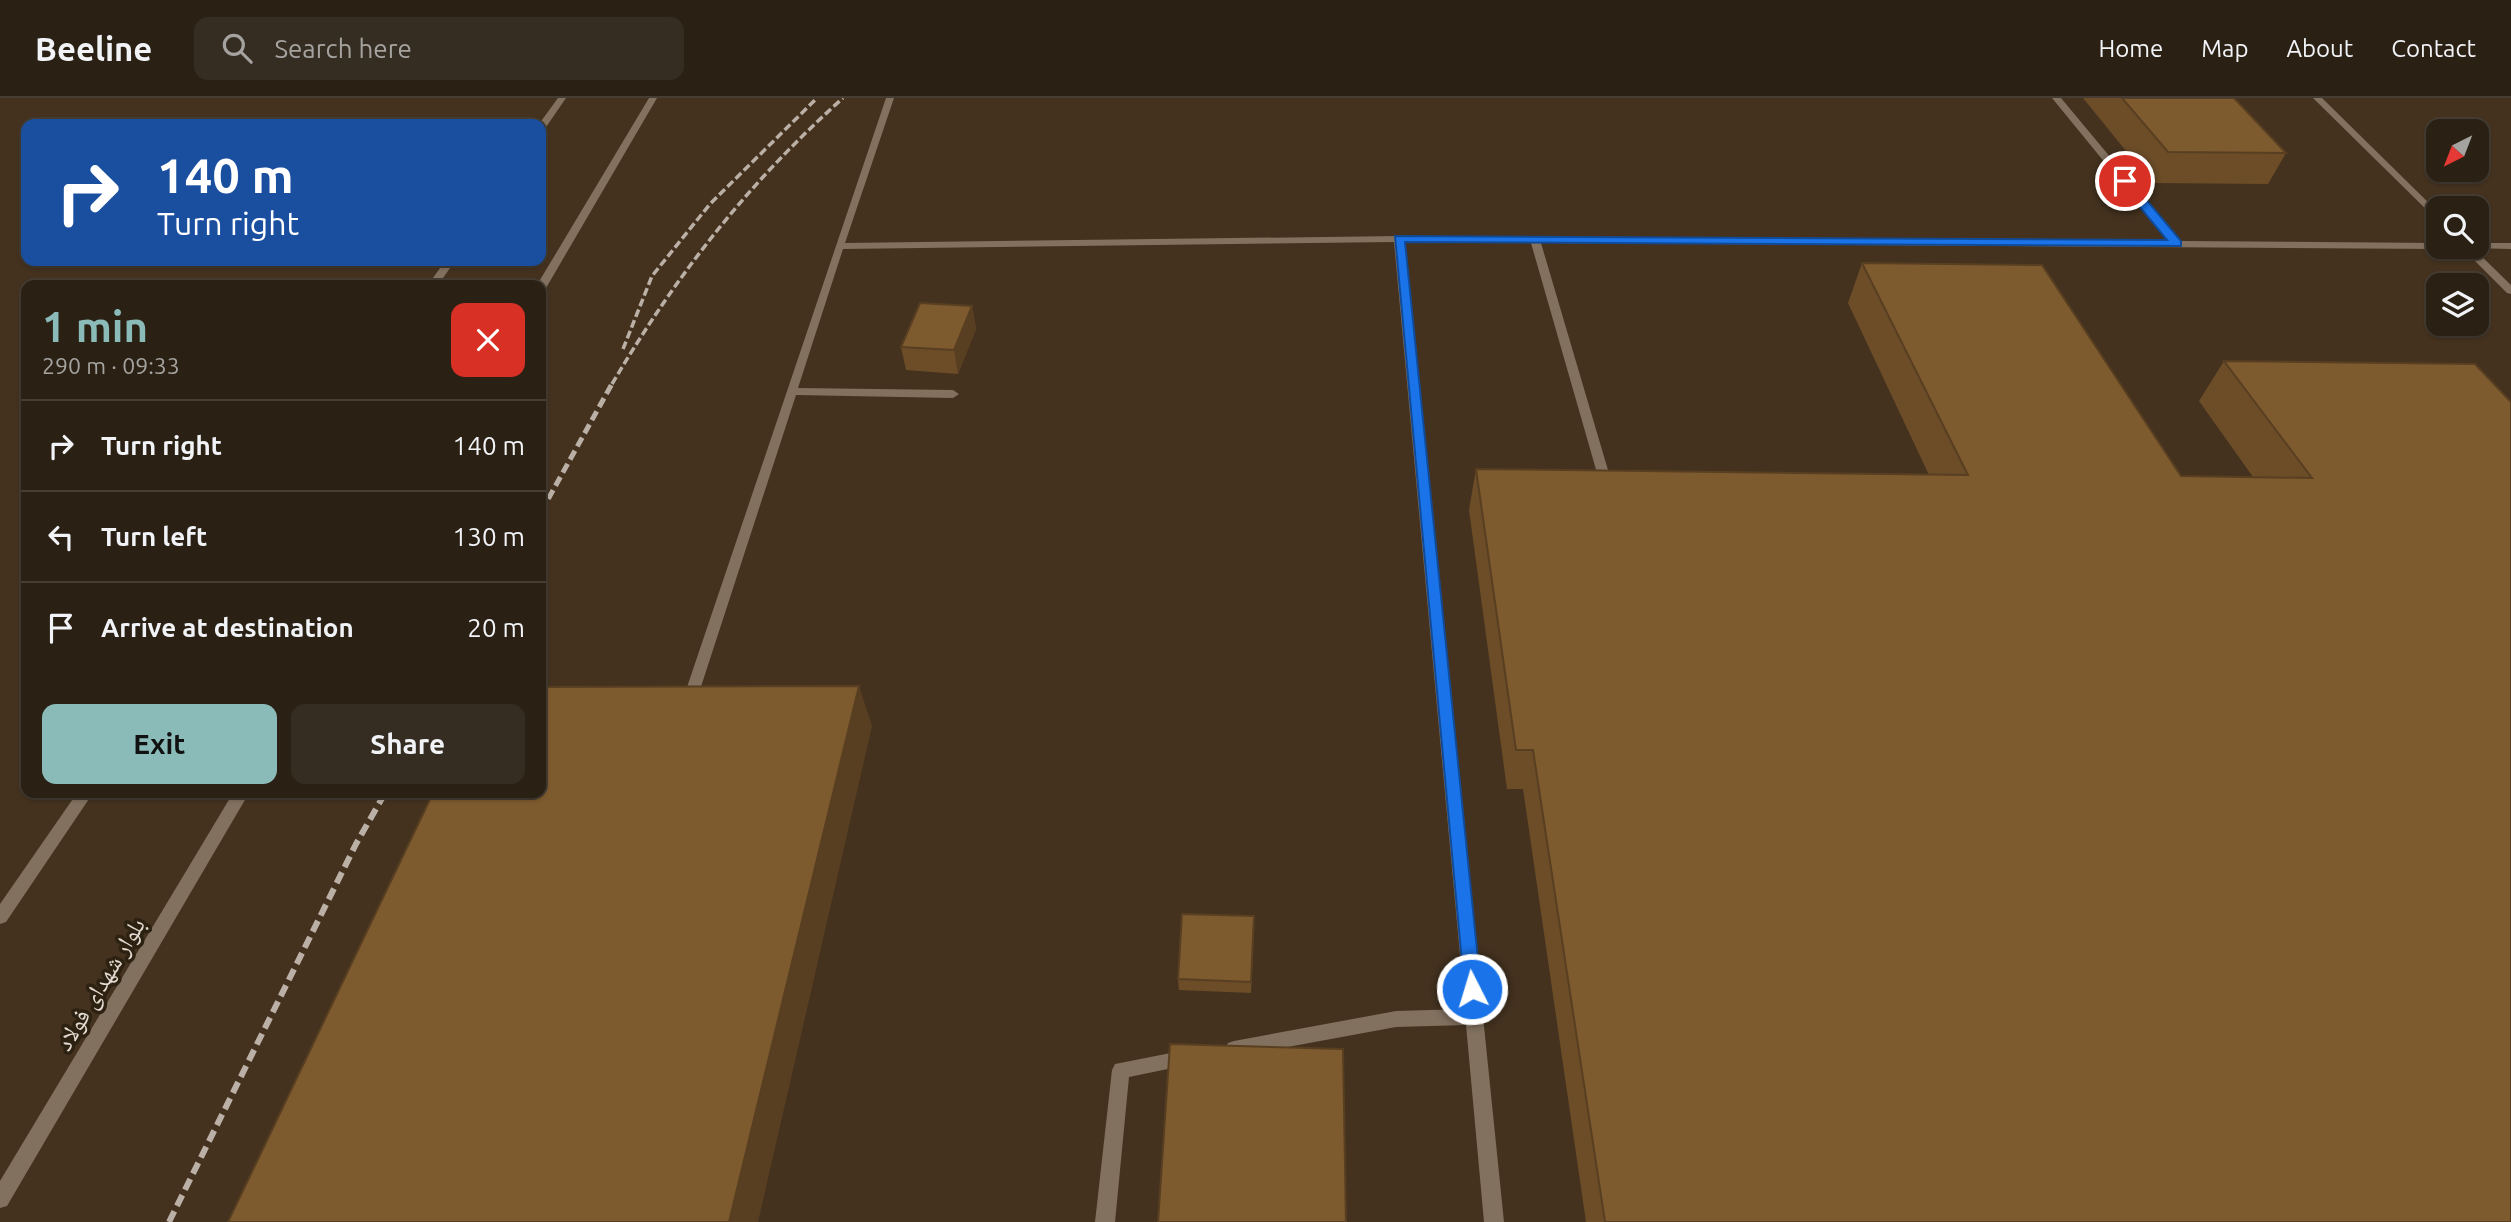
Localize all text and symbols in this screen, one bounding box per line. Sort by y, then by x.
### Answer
search box [194,17,684,80]
icon: search [218,29,256,67]
text: Beeline [35,30,152,67]
text: Search here [274,34,412,63]
text: Home [2098,35,2163,62]
text: Map [2201,35,2248,62]
text: About [2286,35,2353,62]
text: Contact [2391,35,2476,62]
north arrow [2426,119,2488,182]
map controls [2426,119,2489,336]
icon: right [42,147,133,238]
text: 140 m [157,147,294,202]
pin [2095,151,2155,211]
icon: arrive [2106,162,2144,200]
button: search [2426,196,2489,259]
text: Turn right [157,205,299,241]
button: layers [2426,273,2489,336]
text: 1 min [42,303,148,350]
button: close [451,303,525,377]
text: 290 m · 09:33 [42,353,180,378]
icon: right [42,427,80,465]
text: Turn right [101,431,222,460]
text: 140 m [453,431,525,460]
icon: left [42,518,80,556]
text: Turn left [101,522,207,551]
text: 130 m [453,522,525,551]
icon: arrive [42,609,80,647]
text: Arrive at destination [101,613,354,642]
text: 20 m [467,613,525,642]
button: Exit [42,704,277,784]
button: Share [291,704,525,784]
street label: بلوار شهدای فولاد [50,913,151,1056]
position arrow [1435,952,1509,1026]

